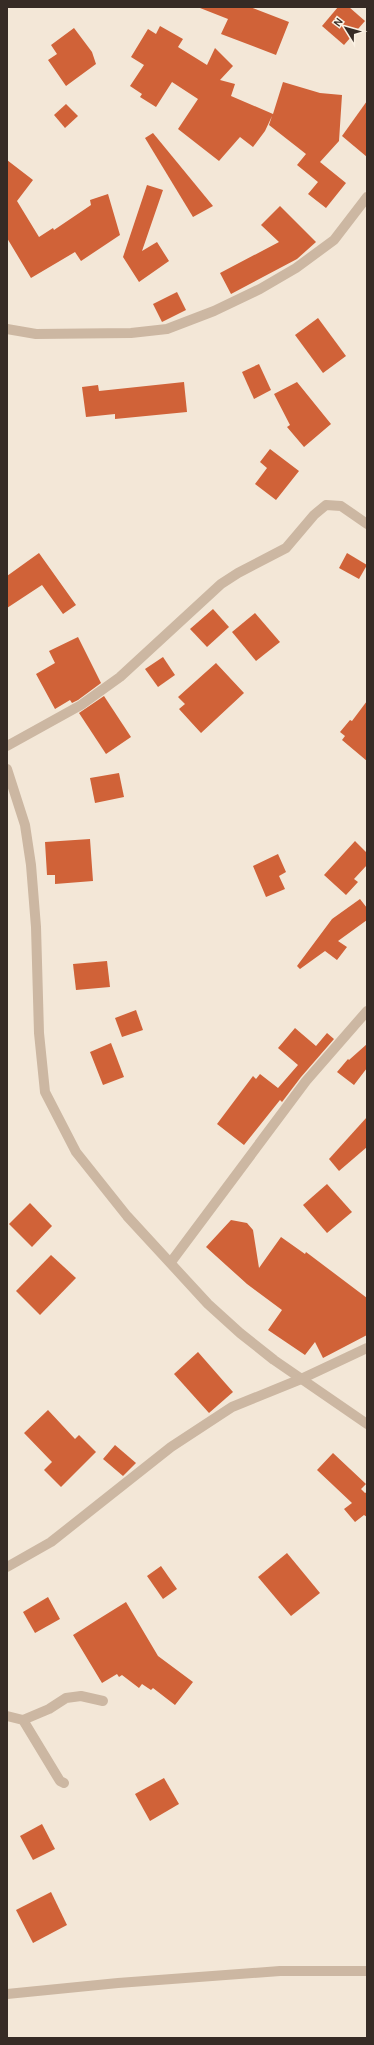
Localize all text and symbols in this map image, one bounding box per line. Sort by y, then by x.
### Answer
north arrow [326,8,366,48]
text: N [331,15,346,29]

